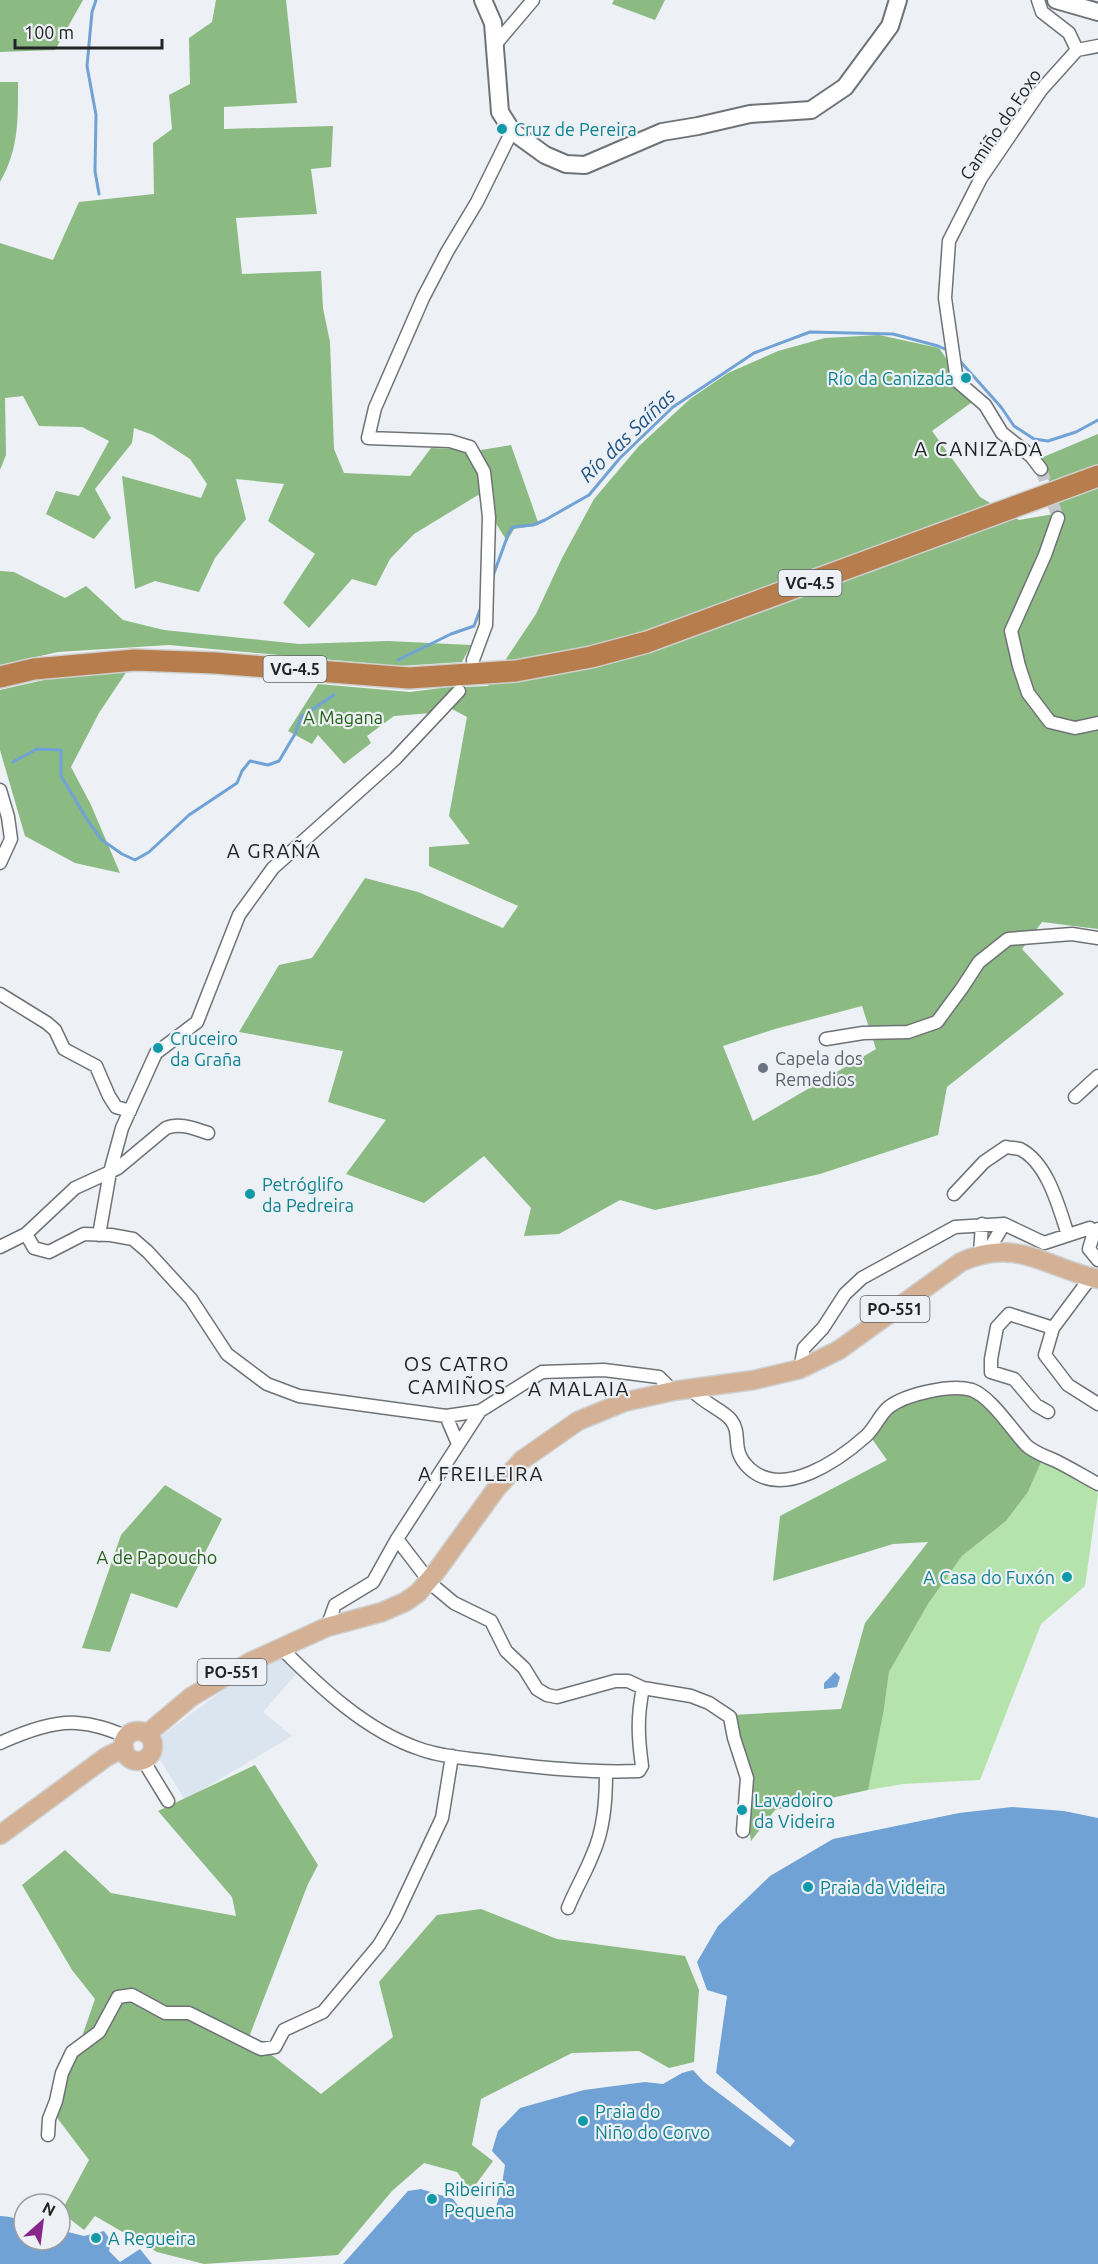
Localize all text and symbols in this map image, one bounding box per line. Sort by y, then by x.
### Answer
scale bar [15,12,162,50]
text: 100 m [24,22,74,42]
street label: Camiño do Foxo [955,65,1045,183]
place label: Cruz de Pereira [514,119,637,139]
marker: Cruz de Pereira [495,122,509,136]
place label: Río da Canizada [828,368,954,388]
marker: Río da Canizada [959,371,973,385]
water label: Río das Saíñas [574,383,680,486]
district label: A CANIZADA [914,437,1044,460]
road number: VG-4.5 [778,570,842,596]
road number: VG-4.5 [264,656,326,682]
park label: A Magana [303,707,383,727]
district label: A GRAÑA [227,839,321,862]
place label: Cruceiro da Graña [170,1028,241,1069]
marker: Cruceiro da Graña [151,1041,165,1055]
place label: Capela dos Remedios [775,1048,863,1089]
marker: Capela dos Remedios [756,1061,770,1075]
place label: Petróglifo da Pedreira [262,1174,354,1215]
marker: Petróglifo da Pedreira [243,1187,257,1201]
road number: PO-551 [860,1296,930,1322]
district label: OS CATRO CAMIÑOS [404,1352,510,1398]
district label: A MALAIA [528,1377,630,1400]
district label: A FREILEIRA [418,1462,544,1485]
park label: A de Papoucho [97,1547,217,1567]
place label: A Casa do Fuxón [923,1567,1055,1587]
marker: A Casa do Fuxón [1060,1570,1074,1584]
road number: PO-551 [198,1659,266,1685]
place label: Lavadoiro da Videira [754,1790,835,1831]
marker: Lavadoiro da Videira [735,1803,749,1817]
place label: Praia da Videira [820,1877,946,1897]
marker: Praia da Videira [801,1880,815,1894]
place label: Praia do Niño do Corvo [595,2101,710,2142]
marker: Praia do Niño do Corvo [576,2114,590,2128]
place label: Ribeiriña Pequena [444,2179,515,2220]
north arrow [12,2192,72,2252]
marker: Ribeiriña Pequena [425,2192,439,2206]
text: N [40,2198,59,2220]
place label: A Regueira [108,2228,196,2248]
marker: A Regueira [89,2231,103,2245]

